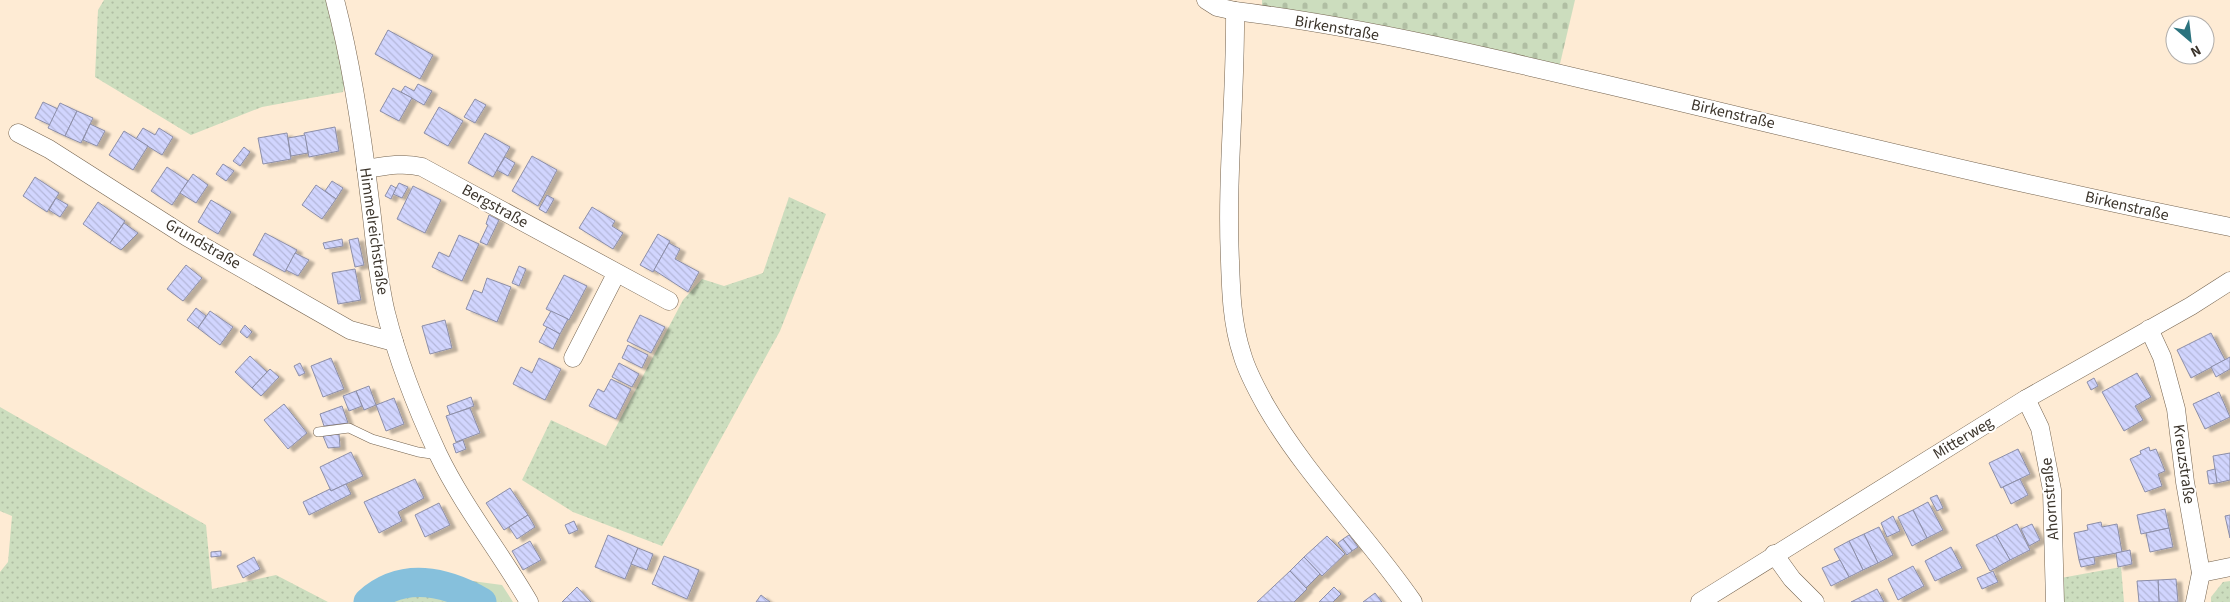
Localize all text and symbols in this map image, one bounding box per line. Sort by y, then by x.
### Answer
street label: Birkenstraße [1293,10,1381,46]
north arrow [2165,15,2215,65]
text: N [2187,40,2204,62]
street label: Birkenstraße [1689,94,1777,134]
street label: Himmelreichstraße [354,166,394,296]
street label: Bergstraße [458,179,532,233]
street label: Birkenstraße [2083,186,2171,226]
street label: Grundstraße [161,213,245,275]
street label: Mitterweg [1929,411,1997,465]
street label: Kreuzstraße [2168,423,2200,505]
street label: Ahornstraße [2035,457,2065,541]

